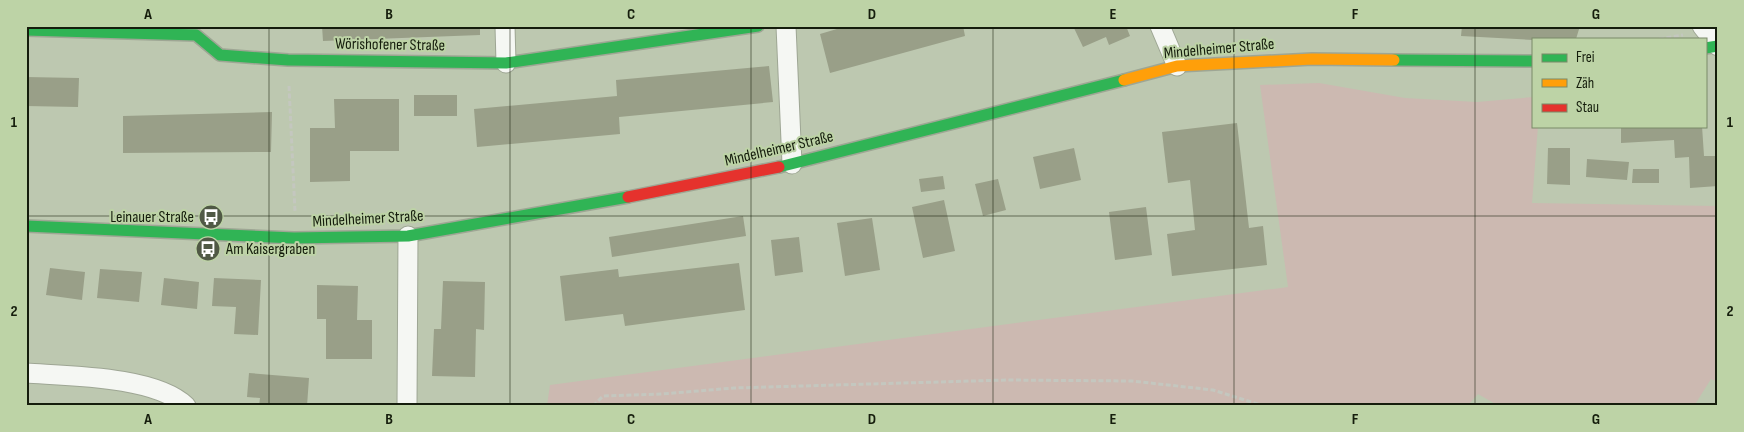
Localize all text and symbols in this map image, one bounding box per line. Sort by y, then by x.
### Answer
text: A [143,5,152,24]
text: B [385,5,393,24]
text: C [627,5,635,24]
text: D [868,5,876,24]
text: E [1110,5,1117,24]
text: F [1352,5,1359,24]
text: G [1592,5,1600,24]
street label: Wörishofener Straße [335,35,445,55]
street label: Mindelheimer Straße [1163,35,1275,63]
legend [1532,38,1706,128]
text: Frei [1576,48,1595,67]
text: Zäh [1576,74,1594,93]
text: Stau [1576,98,1599,117]
text: 1 [11,113,18,132]
text: 1 [1727,113,1734,132]
street label: Mindelheimer Straße [723,127,835,171]
bus stop icon: Leinauer Straße [198,204,224,230]
street label: Mindelheimer Straße [312,207,424,231]
place label: Leinauer Straße [110,208,194,227]
bus stop icon: Am Kaisergraben [195,236,221,262]
place label: Am Kaisergraben [225,240,315,259]
text: 2 [10,302,18,321]
text: 2 [1726,302,1734,321]
text: A [143,410,152,429]
text: B [385,410,393,429]
text: C [627,410,635,429]
text: D [868,410,876,429]
text: E [1110,410,1117,429]
text: F [1352,410,1359,429]
text: G [1592,410,1600,429]

